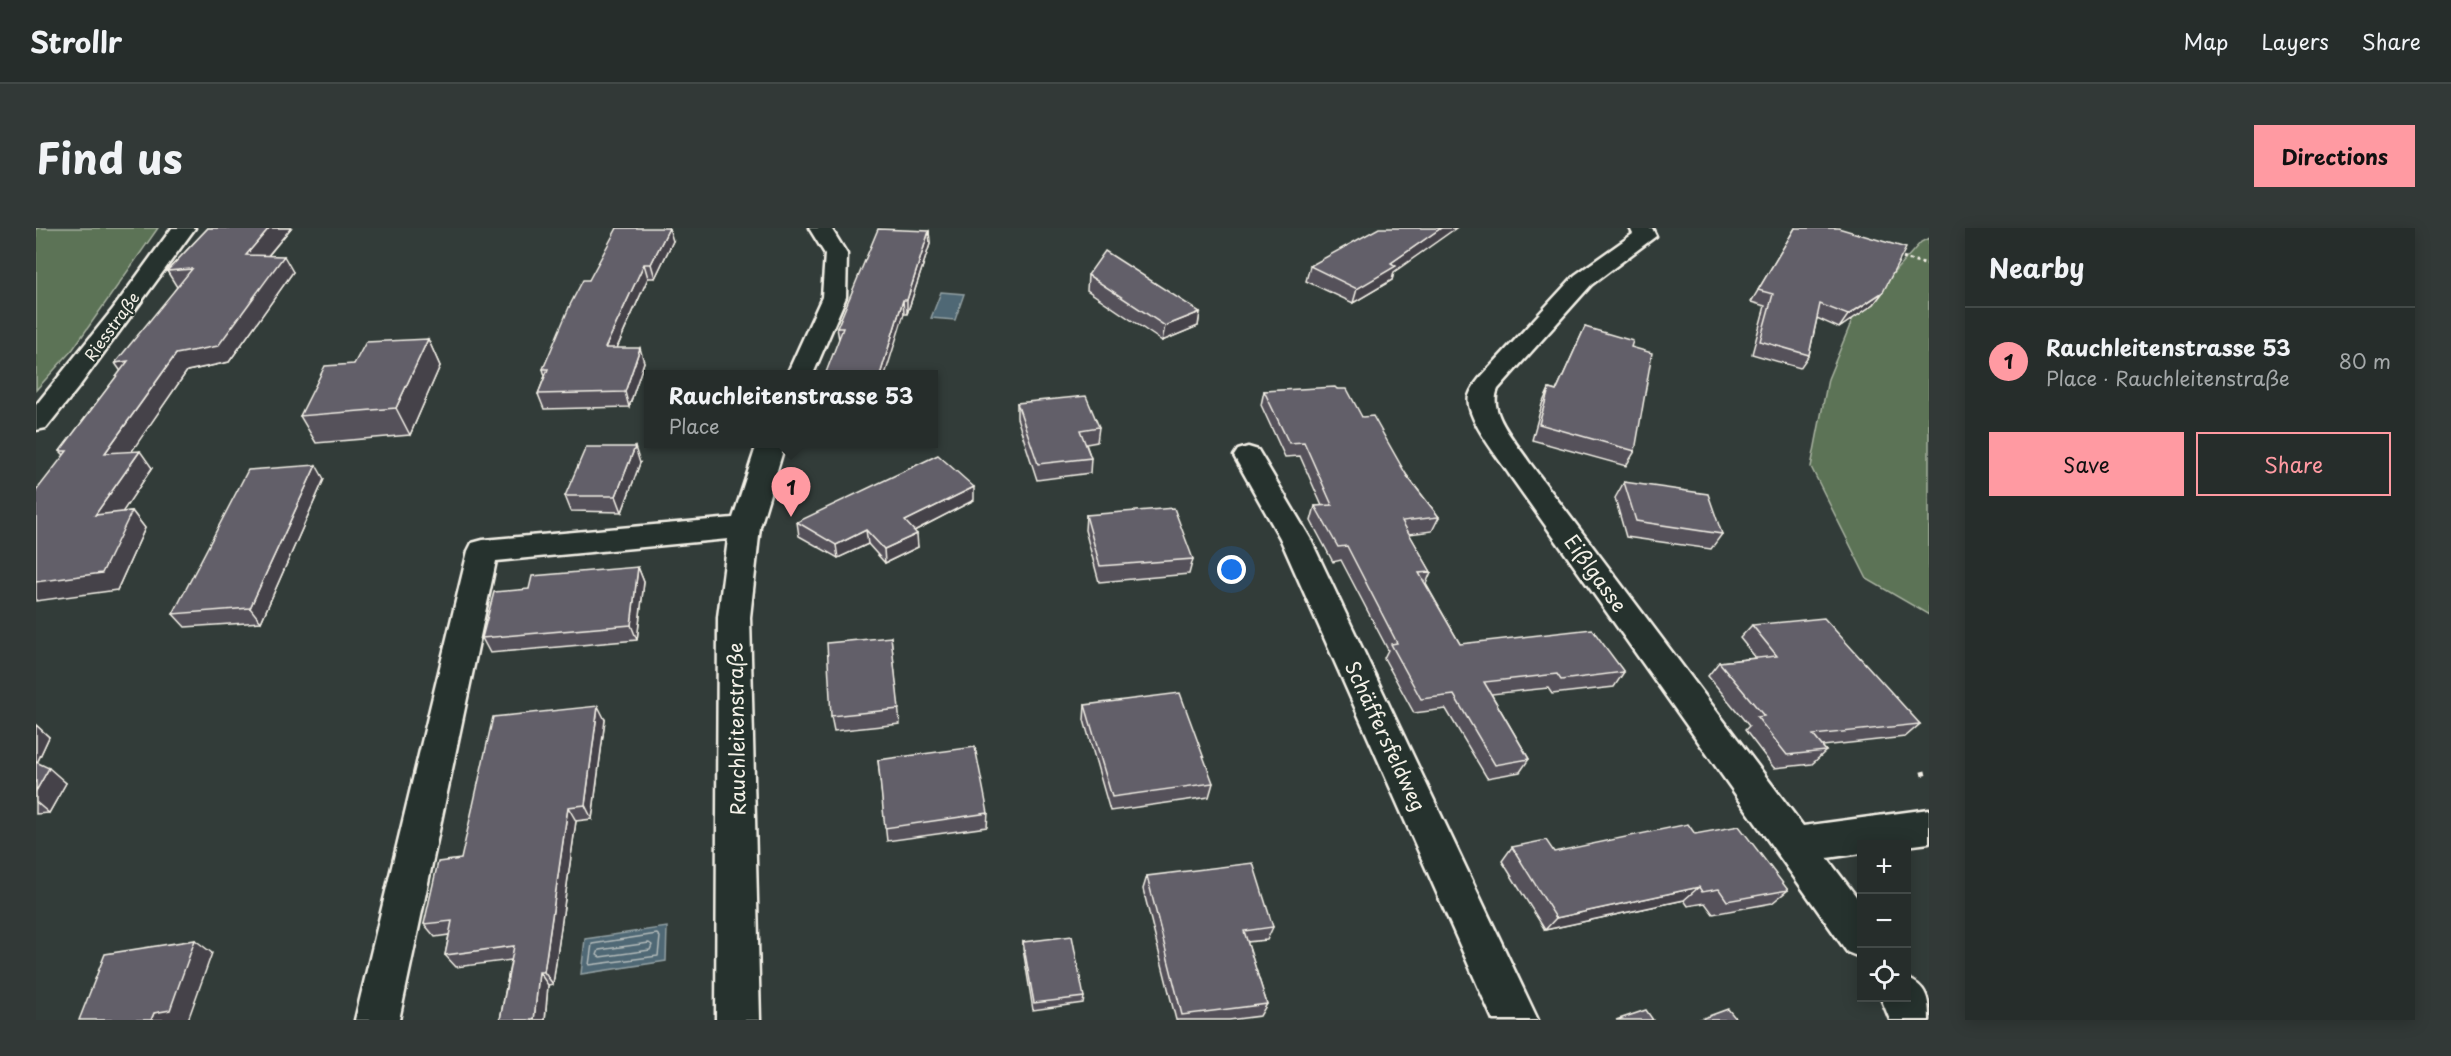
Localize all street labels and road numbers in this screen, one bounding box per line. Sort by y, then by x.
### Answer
street label: Riesstraße [78,286,144,366]
street label: Eißlgasse [1557,528,1635,618]
street label: Rauchleitenstraße [719,642,753,816]
street label: Schäffersfeldweg [1338,656,1434,816]

